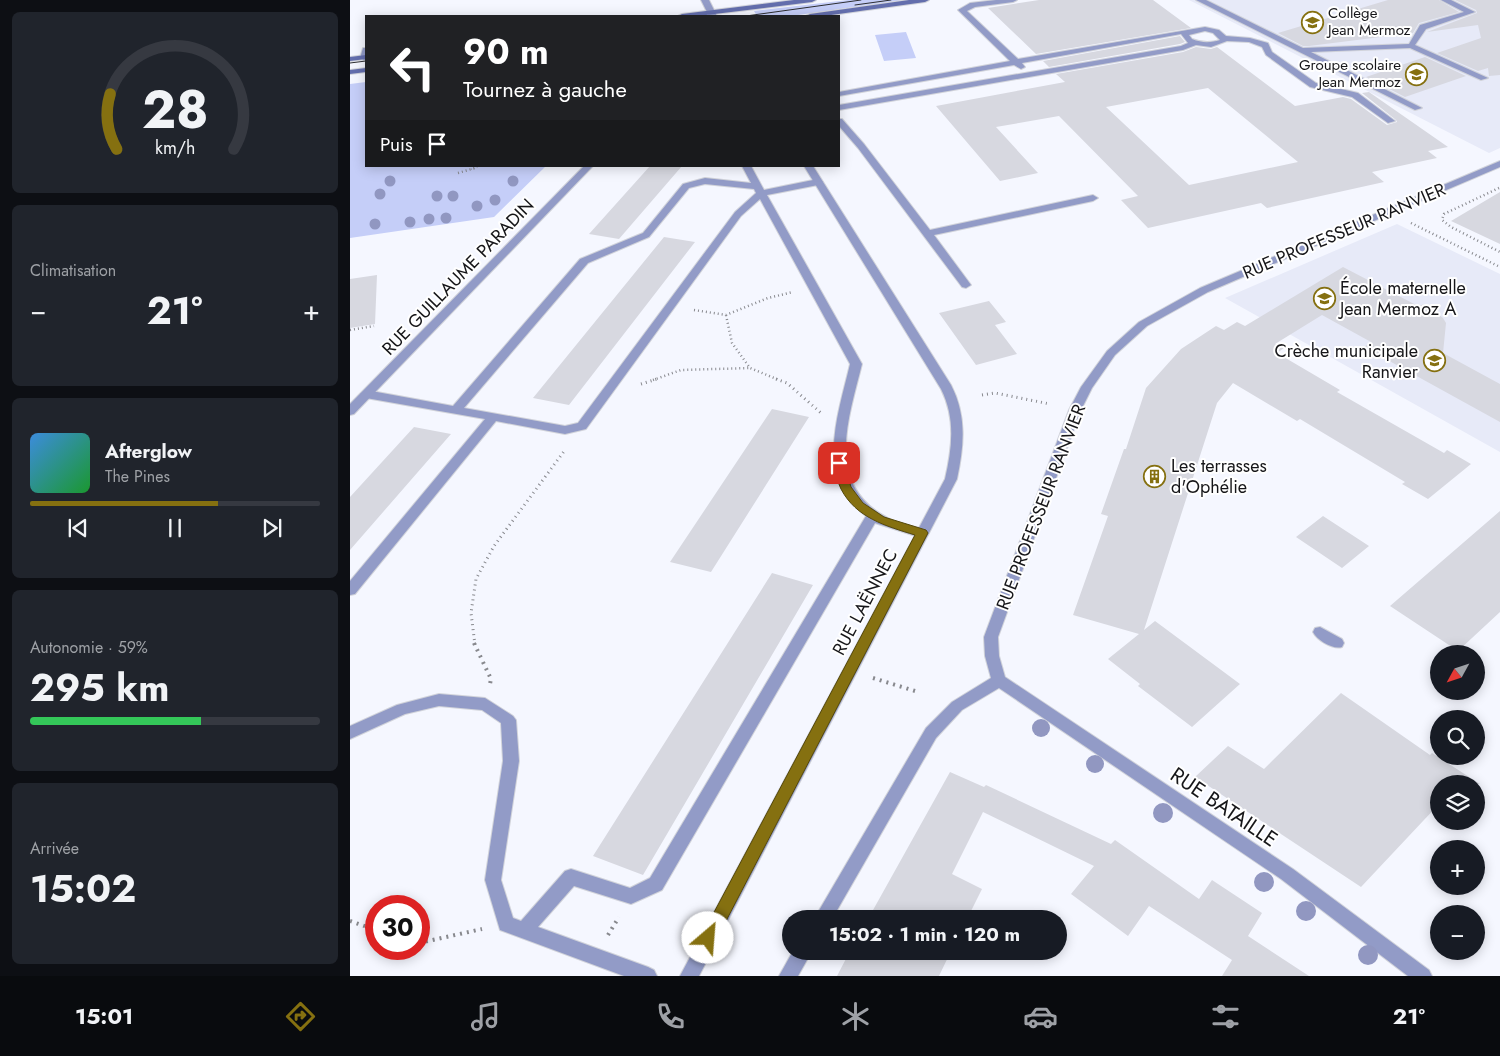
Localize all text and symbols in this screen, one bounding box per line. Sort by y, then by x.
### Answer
place label: Collège Jean Mermoz [1326,2,1411,41]
school or university icon: Collège Jean Mermoz [1300,10,1324,34]
text: 90 m [463,27,549,77]
icon: left [380,35,445,100]
place label: Groupe scolaire Jean Mermoz [1299,54,1401,93]
school or university icon: Groupe scolaire Jean Mermoz [1405,62,1429,86]
text: 28 [142,72,208,148]
text: Tournez à gauche [463,73,627,105]
icon: arrive [423,130,451,158]
text: Puis [380,131,413,158]
text: km/h [155,135,195,161]
street label: RUE PROFESSEUR RANVIER [1238,176,1450,286]
street label: RUE GUILLAUME PARADIN [376,193,540,361]
text: Climatisation [30,259,116,282]
place label: École maternelle Jean Mermoz A [1338,275,1466,322]
text: 21° [147,283,202,338]
school or university icon: École maternelle Jean Mermoz A [1312,286,1336,310]
text: − [30,290,47,331]
text: + [303,290,320,331]
place label: Crèche municipale Ranvier [1275,338,1419,385]
school or university icon: Crèche municipale Ranvier [1422,349,1446,373]
street label: RUE PROFESSEUR RANVIER [990,400,1092,614]
text: Afterglow [105,438,192,465]
pin [818,442,860,484]
icon: arrive [825,449,853,477]
place label: Les terrasses d'Ophélie [1171,453,1267,500]
building icon: Les terrasses d'Ophélie [1143,464,1167,488]
text: The Pines [105,465,170,488]
icon: previous [64,514,92,542]
icon: pause [161,514,189,542]
icon: next [258,514,286,542]
street label: RUE LAËNNEC [826,544,904,660]
text: Autonomie · 59% [30,636,148,659]
north arrow [1430,645,1485,700]
map controls [1430,645,1485,960]
text: 295 km [30,660,169,715]
button: search [1430,710,1485,765]
street label: RUE BATAILLE [1164,760,1284,854]
button: layers [1430,775,1485,830]
text: Arrivée [30,837,79,860]
button: + [1430,840,1485,895]
text: 15:02 [30,861,136,916]
speed limit sign: 30 [365,895,430,960]
button: − [1430,905,1485,960]
position arrow [681,911,733,963]
text: 15:02 · 1 min · 120 m [829,921,1020,948]
icon: directions [283,999,318,1034]
icon: music [468,999,503,1034]
icon: phone [653,999,688,1034]
icon: climate [838,999,873,1034]
icon: car [1023,999,1058,1034]
icon: filters [1208,999,1243,1034]
text: 15:01 [75,1000,133,1032]
text: 21° [1393,1000,1425,1032]

